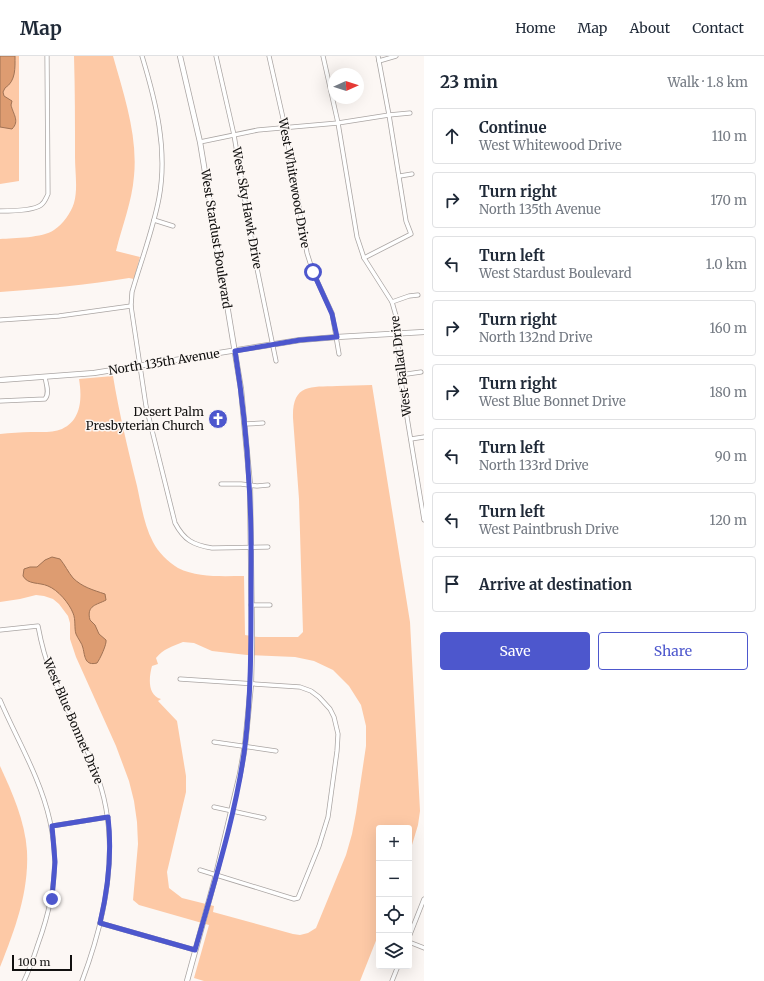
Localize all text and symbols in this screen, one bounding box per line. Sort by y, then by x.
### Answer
text: Map [20,16,62,40]
text: Home [515,19,556,37]
text: Map [578,19,607,37]
text: About [629,19,670,37]
text: Contact [692,19,744,37]
north arrow [328,68,364,104]
text: 23 min [440,71,498,93]
text: Walk · 1.8 km [667,74,748,91]
street label: West Whitewood Drive [275,116,313,249]
text: Continue [479,118,547,137]
icon: ahead [441,125,463,147]
text: 110 m [712,128,747,145]
text: West Whitewood Drive [479,137,622,154]
street label: West Sky Hawk Drive [229,145,266,270]
street label: West Stardust Boulevard [198,167,235,310]
text: Turn right [479,182,557,201]
icon: right [441,189,463,211]
text: 170 m [710,192,747,209]
text: North 135th Avenue [479,201,601,218]
text: Turn left [479,246,545,265]
icon: left [441,253,463,275]
text: 1.0 km [706,256,747,273]
route start [304,263,322,281]
text: West Stardust Boulevard [479,265,632,282]
text: Turn right [479,310,557,329]
street label: West Ballad Drive [387,315,414,418]
icon: right [441,317,463,339]
text: 160 m [709,320,747,337]
text: North 132nd Drive [479,329,593,346]
street label: North 135th Avenue [107,345,221,378]
text: Turn right [479,374,557,393]
icon: right [441,381,463,403]
text: 180 m [709,384,747,401]
text: West Blue Bonnet Drive [479,393,626,410]
place label: Desert Palm Presbyterian Church [86,404,204,433]
church icon: Desert Palm Presbyterian Church [207,408,229,430]
text: Turn left [479,438,545,457]
icon: left [441,445,463,467]
text: 90 m [715,448,747,465]
text: North 133rd Drive [479,457,589,474]
text: Turn left [479,502,545,521]
icon: left [441,509,463,531]
text: 120 m [709,512,747,529]
text: West Paintbrush Drive [479,521,619,538]
icon: arrive [441,573,463,595]
text: Arrive at destination [479,575,632,594]
button: Save [440,632,590,670]
button: Share [598,632,748,670]
street label: West Blue Bonnet Drive [40,655,107,786]
map controls [376,825,412,969]
button: + [376,825,412,861]
button: − [376,861,412,897]
route end [43,890,61,908]
button: locate [376,897,412,933]
button: layers [376,933,412,969]
scale bar [12,953,72,972]
text: 100 m [18,955,50,969]

